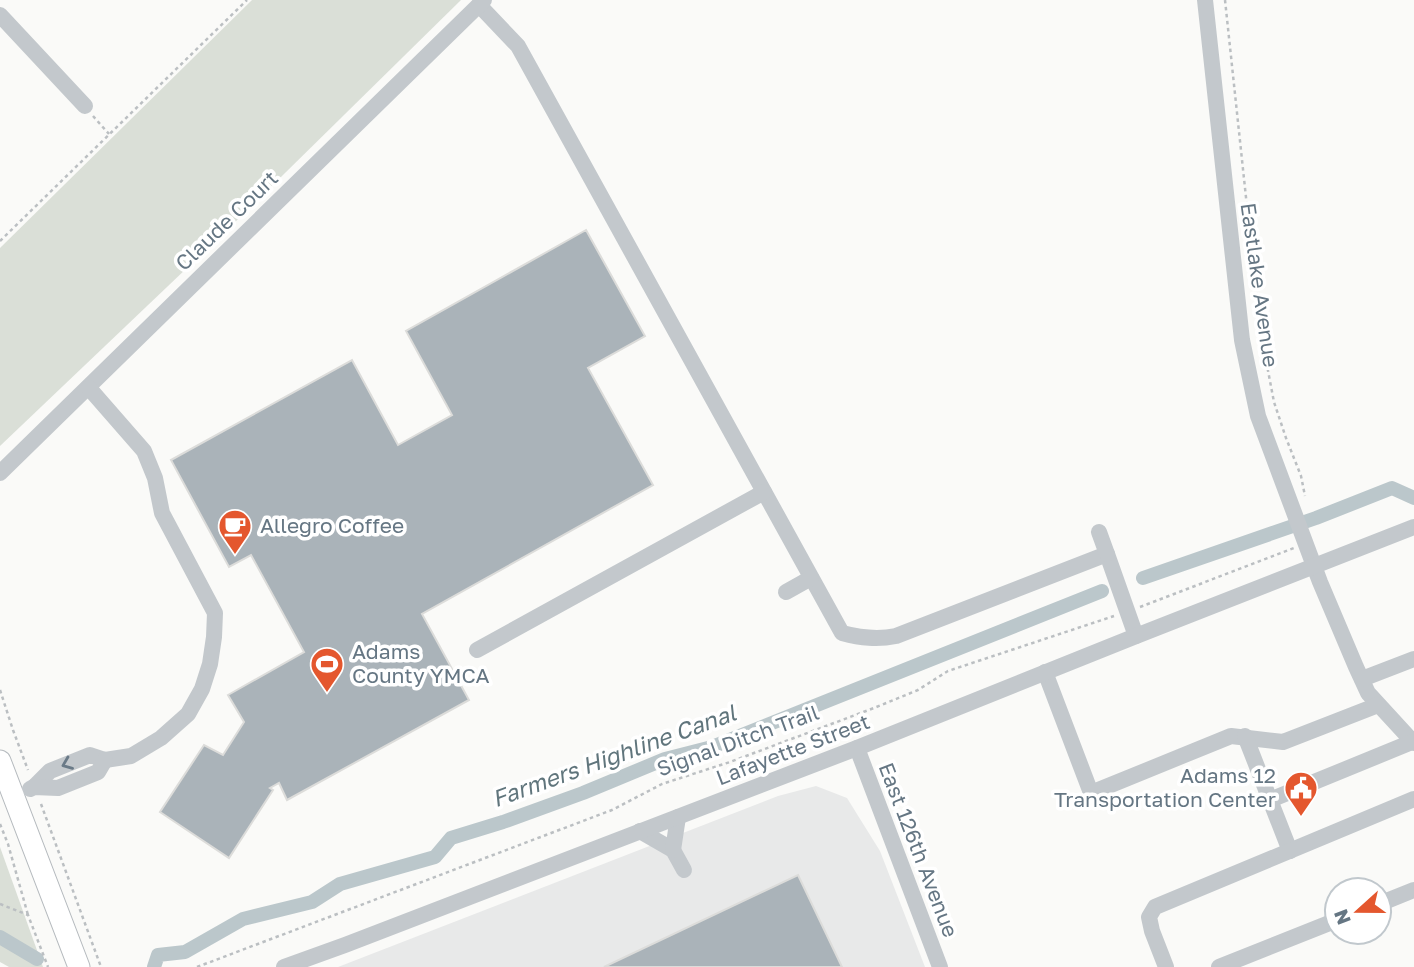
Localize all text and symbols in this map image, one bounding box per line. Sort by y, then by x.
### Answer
street label: Claude Court [170,165,283,276]
street label: Eastlake Avenue [1236,201,1284,369]
cafe icon: Allegro Coffee [216,507,254,556]
place label: Allegro Coffee [260,512,404,538]
place label: Adams County YMCA [352,638,490,688]
sports icon: Adams County YMCA [308,645,346,694]
water label: Farmers Highline Canal [488,697,741,812]
street label: Signal Ditch Trail [653,699,822,781]
street label: Lafayette Street [712,708,873,790]
one-way arrow [62,756,74,770]
street label: East 126th Avenue [874,759,964,941]
place label: Adams 12 Transportation Center [1054,762,1276,812]
public building icon: Adams 12 Transportation Center [1282,769,1320,818]
north arrow [1323,876,1393,946]
text: N [1328,906,1355,928]

